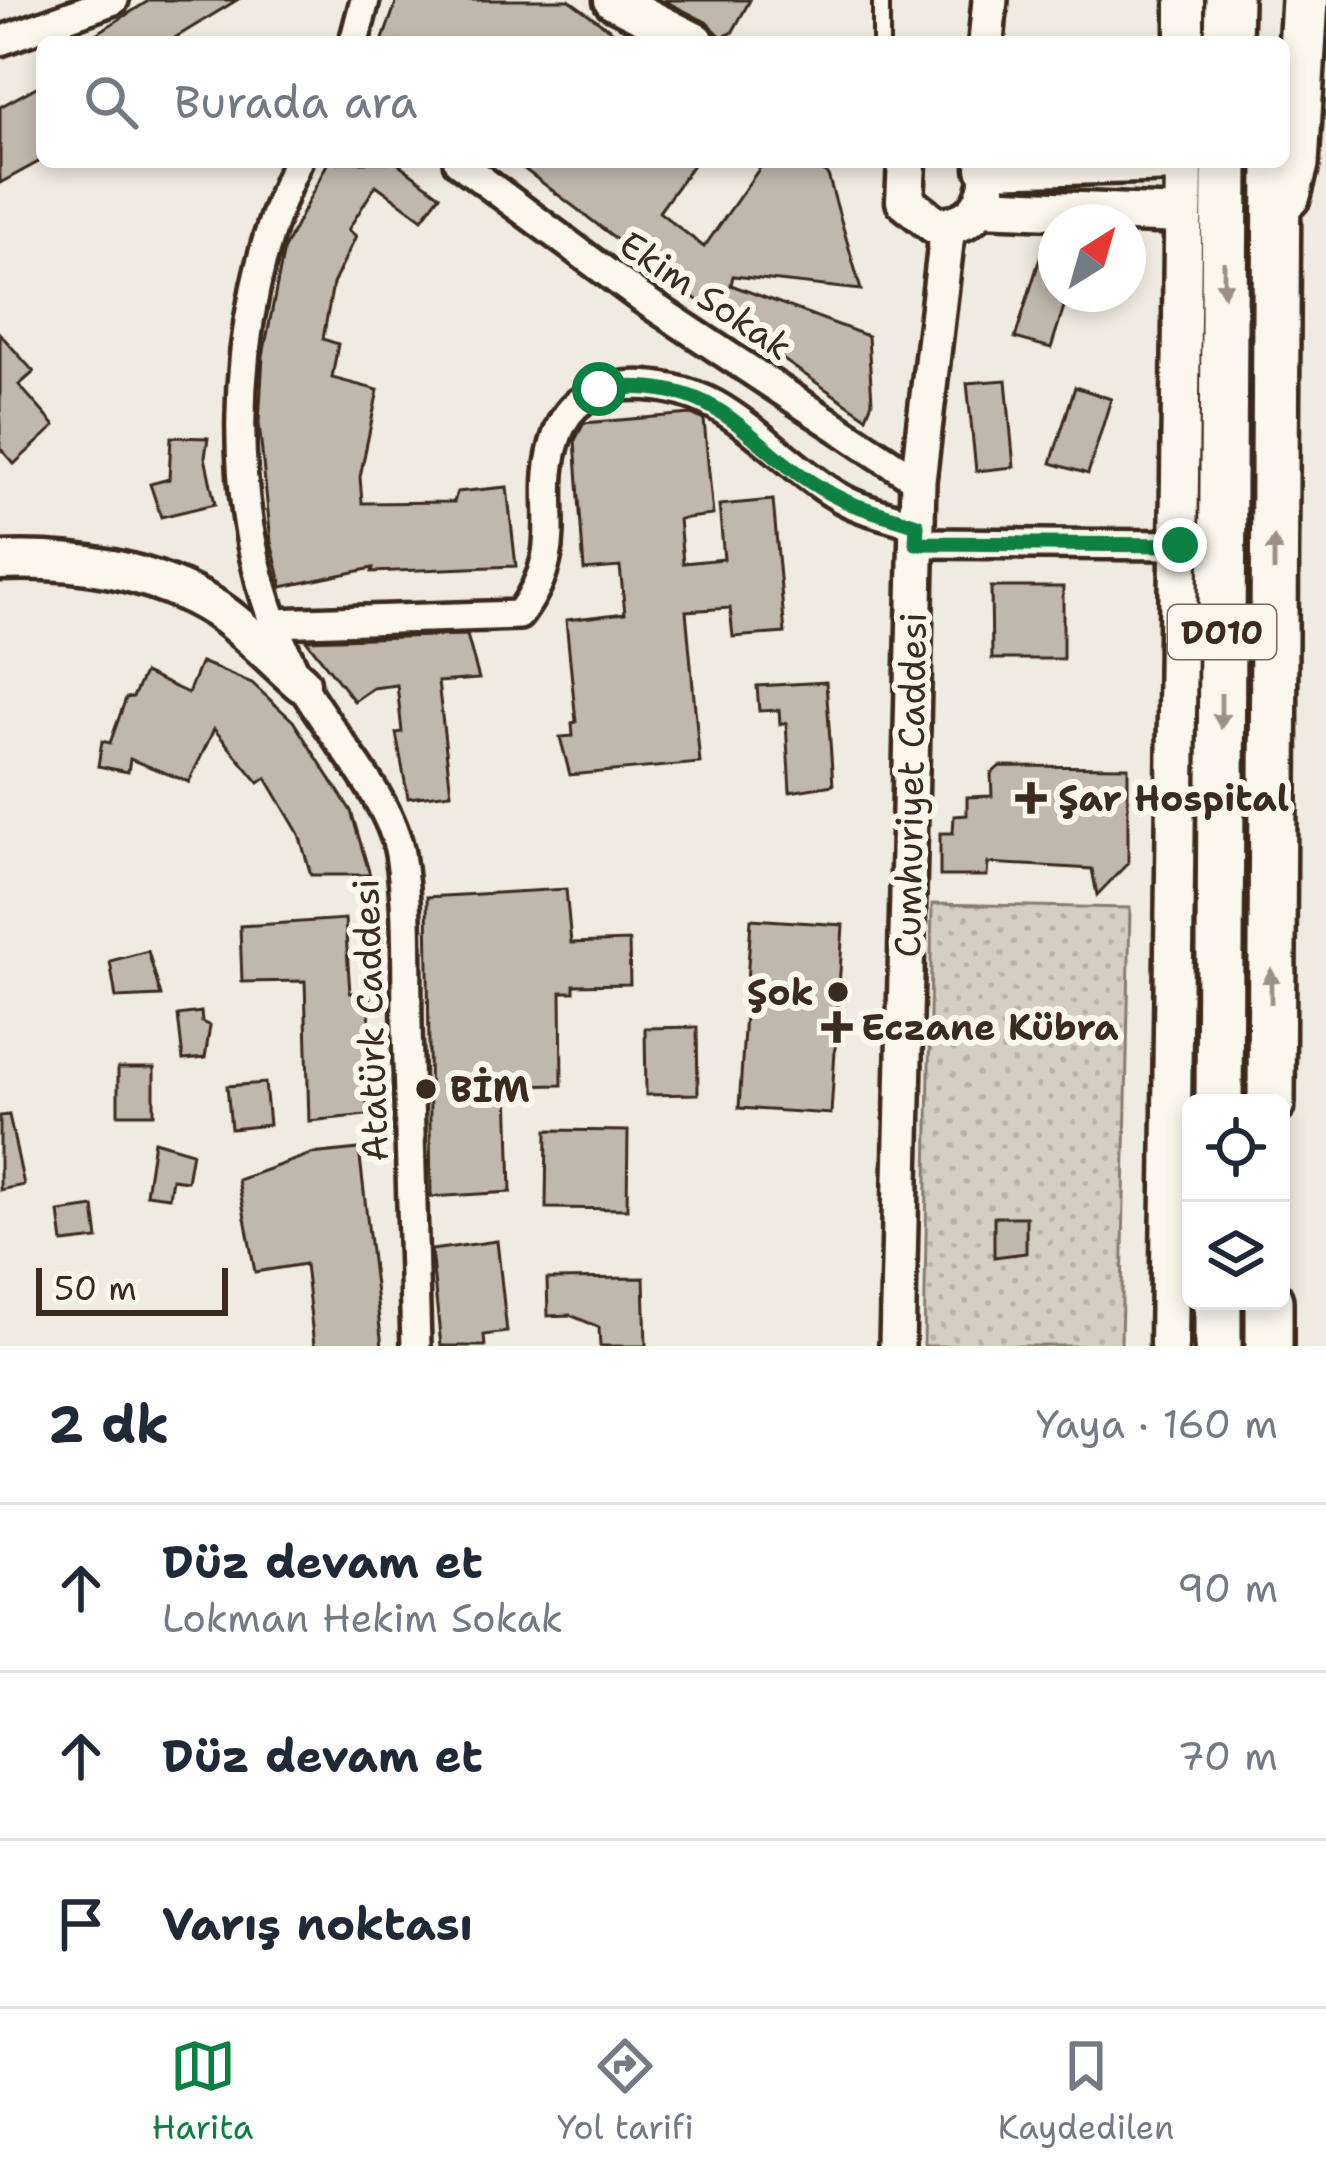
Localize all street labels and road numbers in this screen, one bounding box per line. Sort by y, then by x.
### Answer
street label: Ekim Sokak [610,220,802,371]
road number: D010 [1168,605,1276,659]
street label: Cumhuriyet Caddesi [883,612,938,958]
street label: Atatürk Caddesi [341,878,400,1162]

